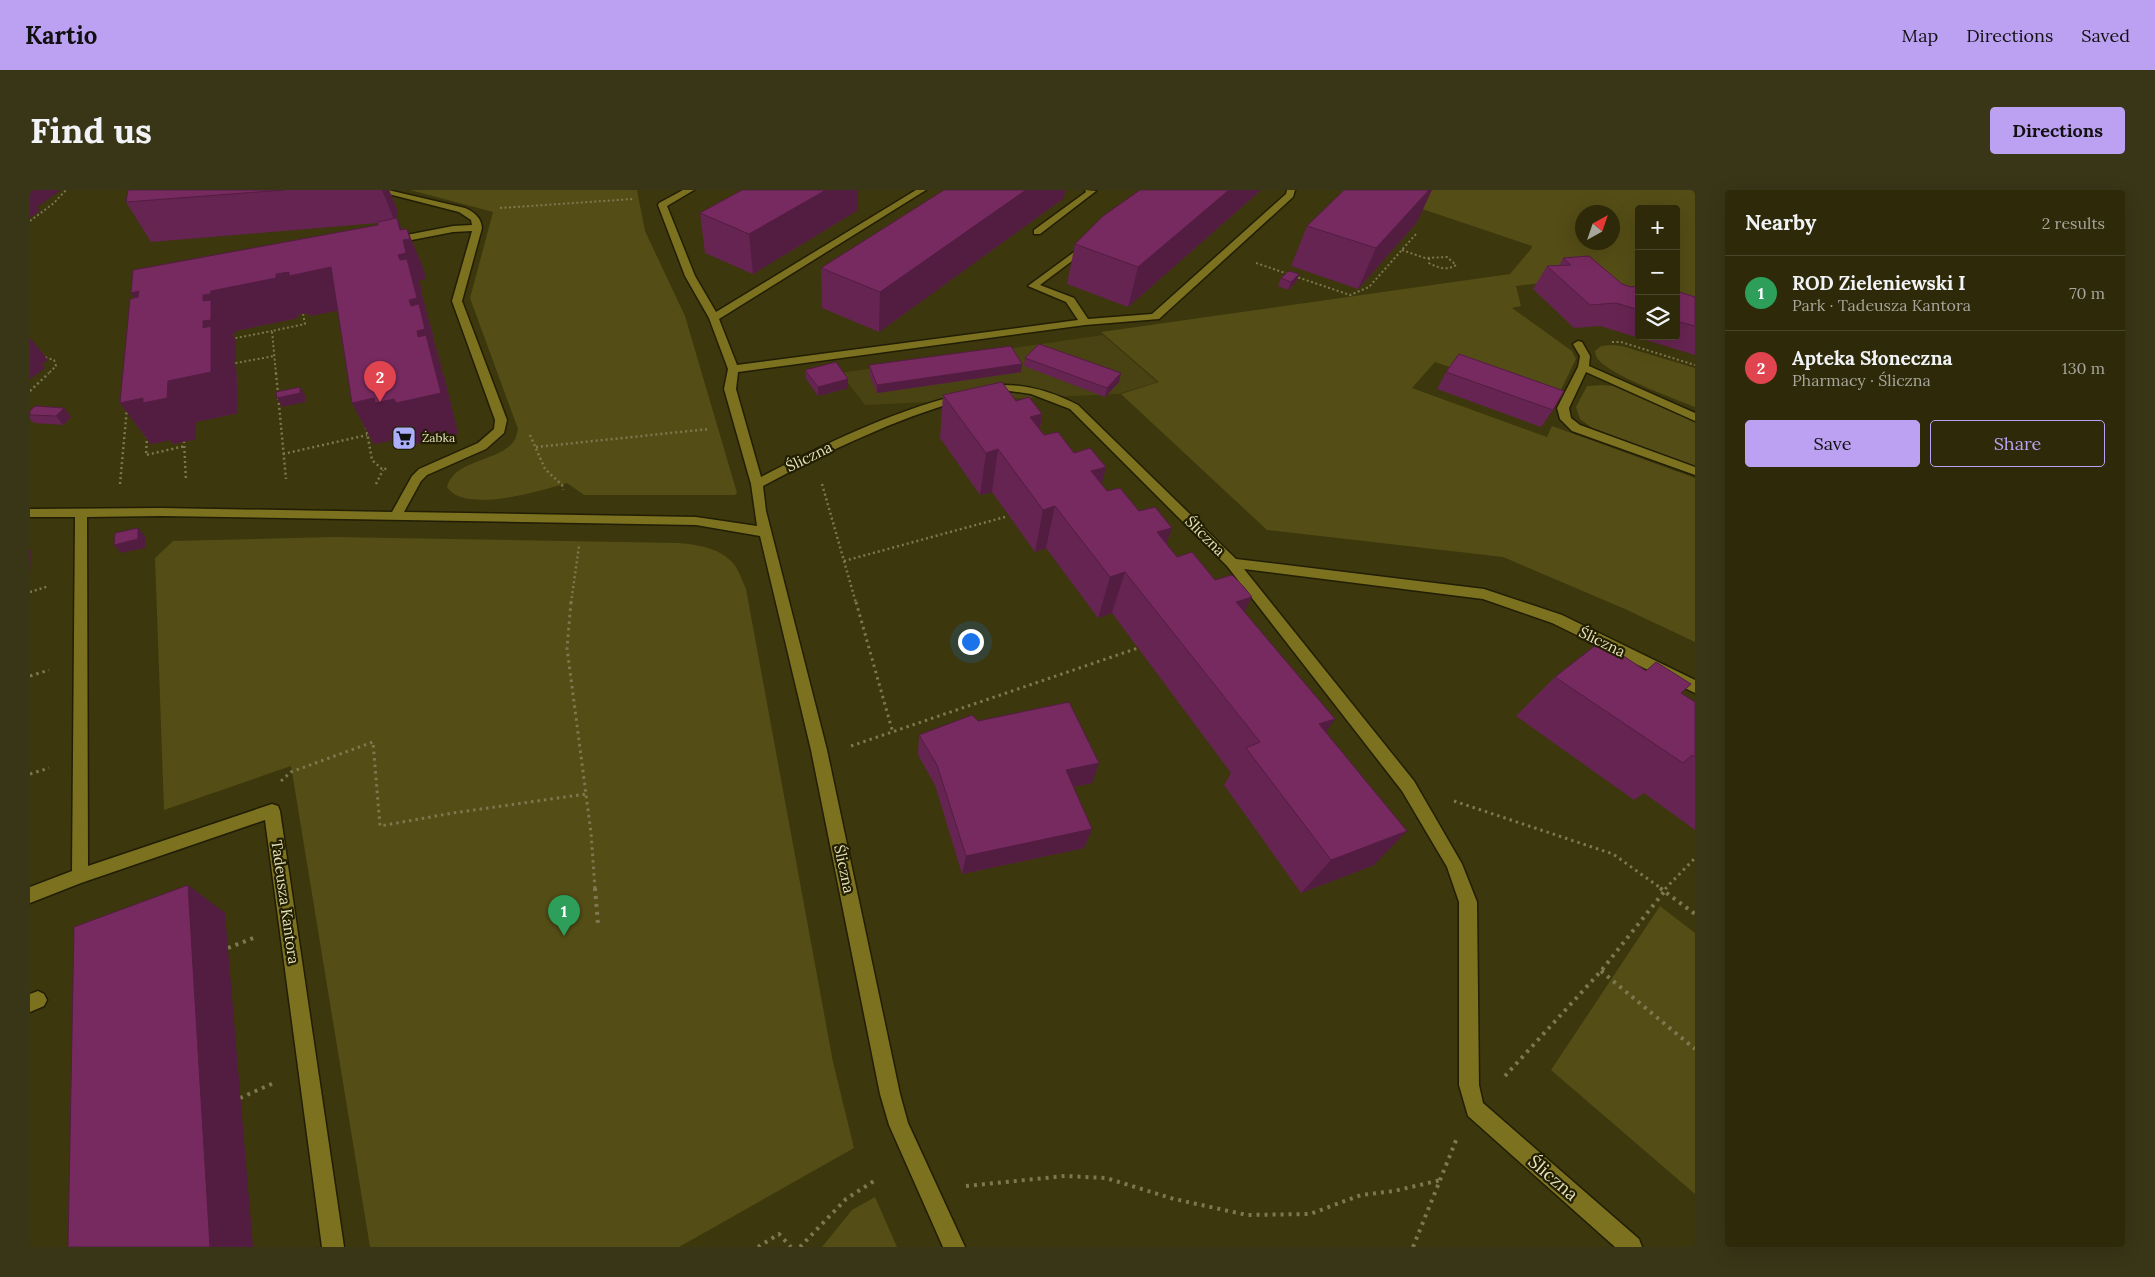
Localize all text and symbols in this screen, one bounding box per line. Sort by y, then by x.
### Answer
text: Kartio [25,20,97,51]
text: Map [1902,24,1938,47]
text: Directions [1966,24,2053,47]
text: Saved [2081,24,2130,47]
button: Directions [1990,107,2125,154]
text: Find us [30,108,152,153]
north arrow [1575,205,1620,250]
map controls [1635,205,1680,340]
button: + [1635,205,1680,250]
text: Nearby [1745,209,1816,236]
text: 2 results [2042,213,2105,233]
button: − [1635,250,1680,295]
text: ROD Zieleniewski I [1792,271,1966,295]
text: 1 [1758,283,1764,303]
text: 70 m [2069,283,2105,303]
button: layers [1635,295,1680,340]
text: Park · Tadeusza Kantora [1792,295,1971,315]
text: Apteka Słoneczna [1792,346,1952,370]
text: 2 [1757,358,1765,378]
text: 130 m [2062,358,2105,378]
pin: 2 [364,361,396,402]
text: Pharmacy · Śliczna [1792,370,1931,390]
button: Save [1745,420,1920,467]
button: Share [1930,420,2105,467]
supermarket icon: Żabka [391,425,417,451]
place label: Żabka [422,430,455,445]
street label: Śliczna [783,437,835,476]
street label: Śliczna [1181,512,1230,560]
street label: Śliczna [1576,622,1629,661]
your location [958,629,984,655]
street label: Tadeusza Kantora [267,839,304,965]
street label: Śliczna [830,843,859,895]
pin: 1 [548,895,580,936]
street label: Śliczna [1524,1150,1583,1206]

